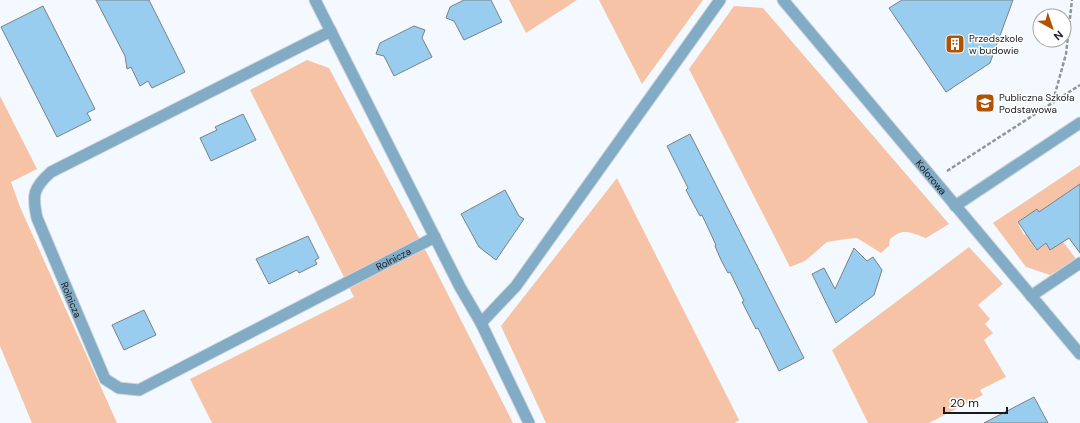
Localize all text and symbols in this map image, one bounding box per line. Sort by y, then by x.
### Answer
north arrow [1032,8,1072,48]
text: N [1051,28,1066,44]
place label: Przedszkole w budowie [969,32,1023,57]
building icon: Przedszkole w budowie [944,33,966,55]
place label: Publiczna Szkoła Podstawowa [999,91,1075,116]
school or university icon: Publiczna Szkoła Podstawowa [974,92,996,114]
street label: Kolorowa [913,157,950,197]
street label: Rolnicza [374,245,413,274]
street label: Rolnicza [58,280,84,320]
scale bar [944,389,1007,415]
text: 20 m [950,395,979,411]

